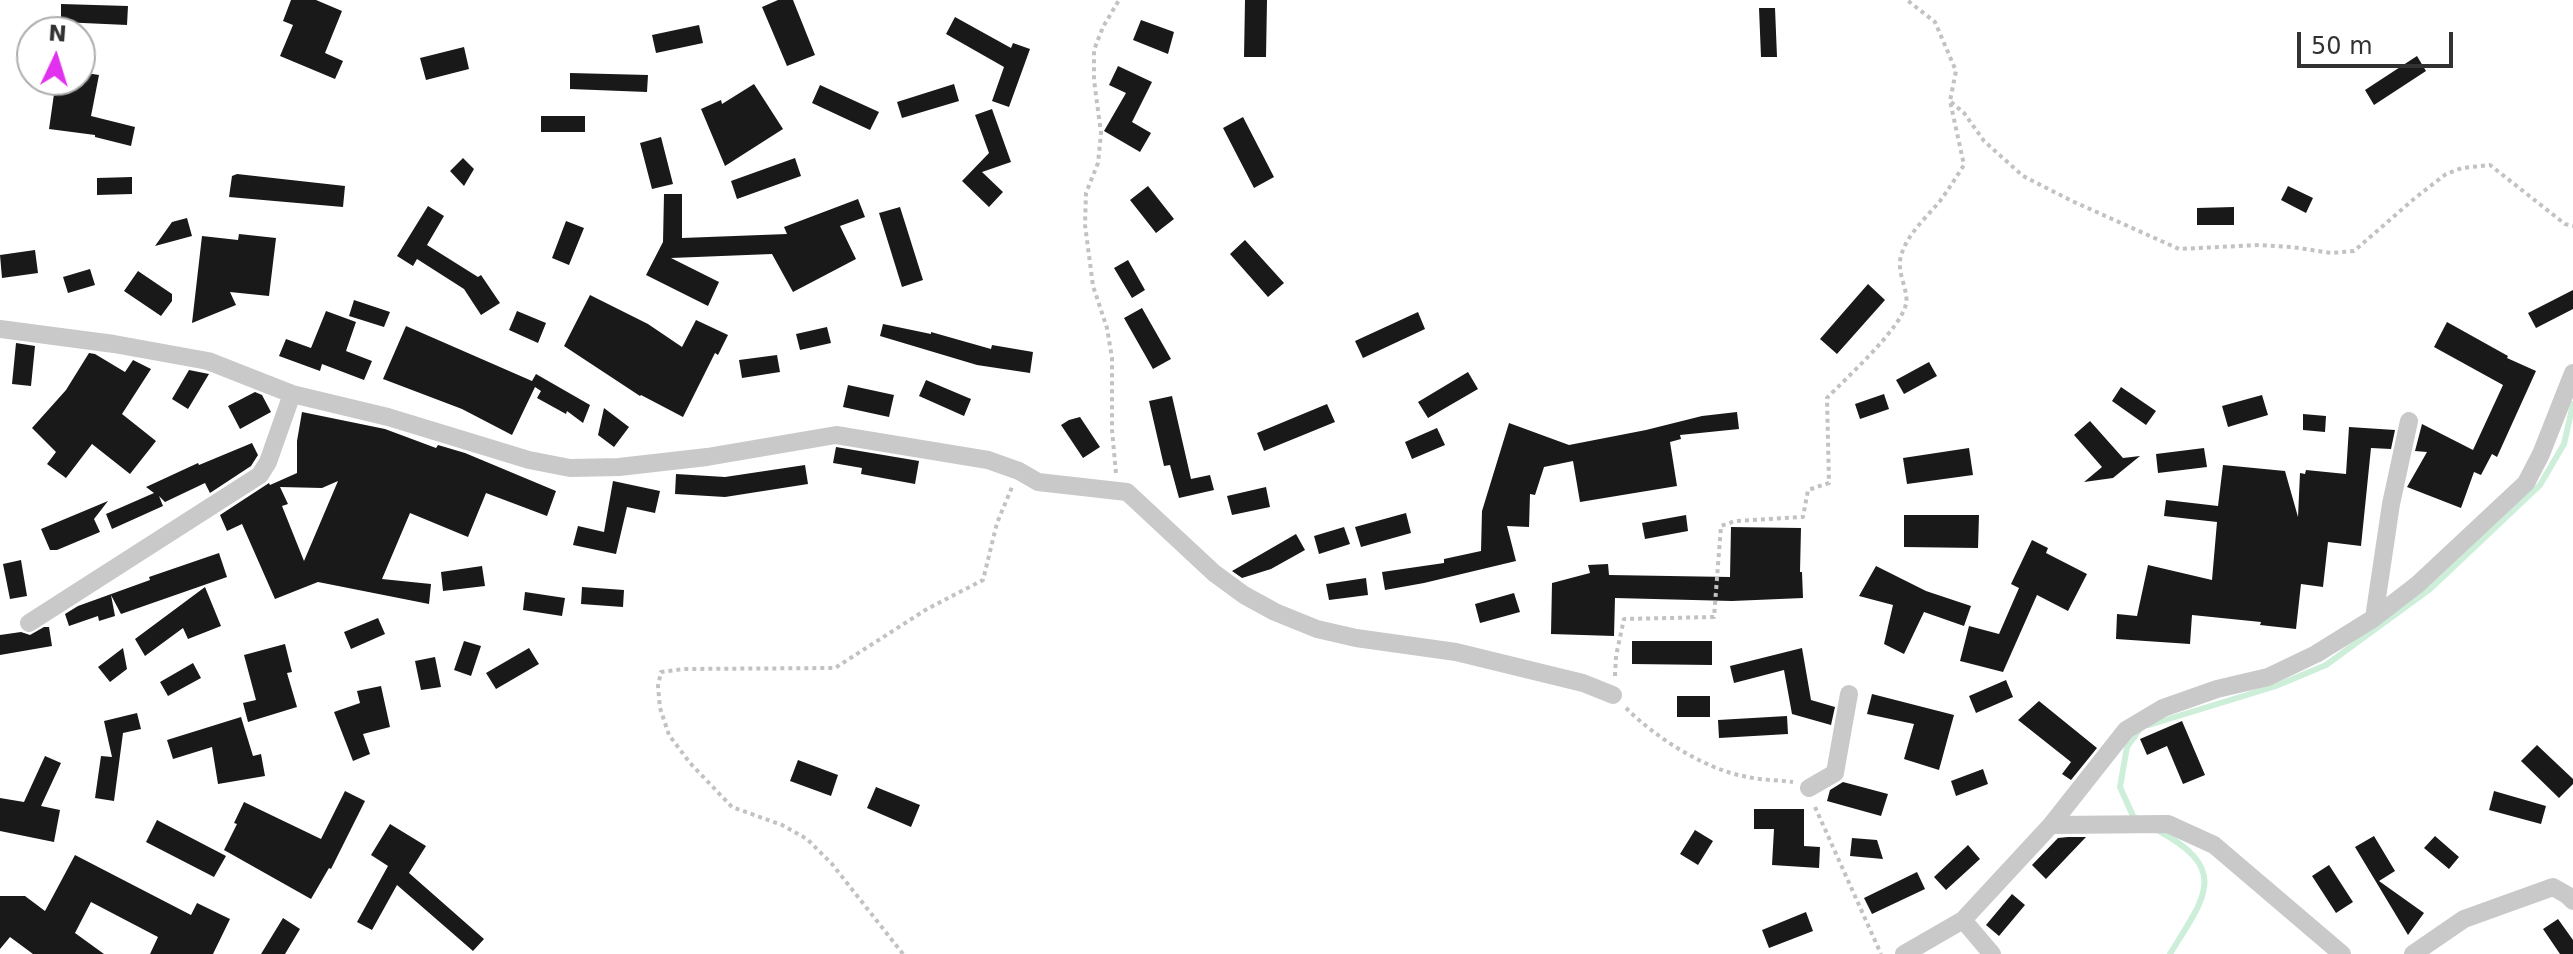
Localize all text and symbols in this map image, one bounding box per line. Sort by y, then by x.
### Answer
north arrow [16,16,96,96]
scale bar [2301,16,2457,66]
text: N [48,20,68,47]
text: 50 m [2311,32,2373,60]

